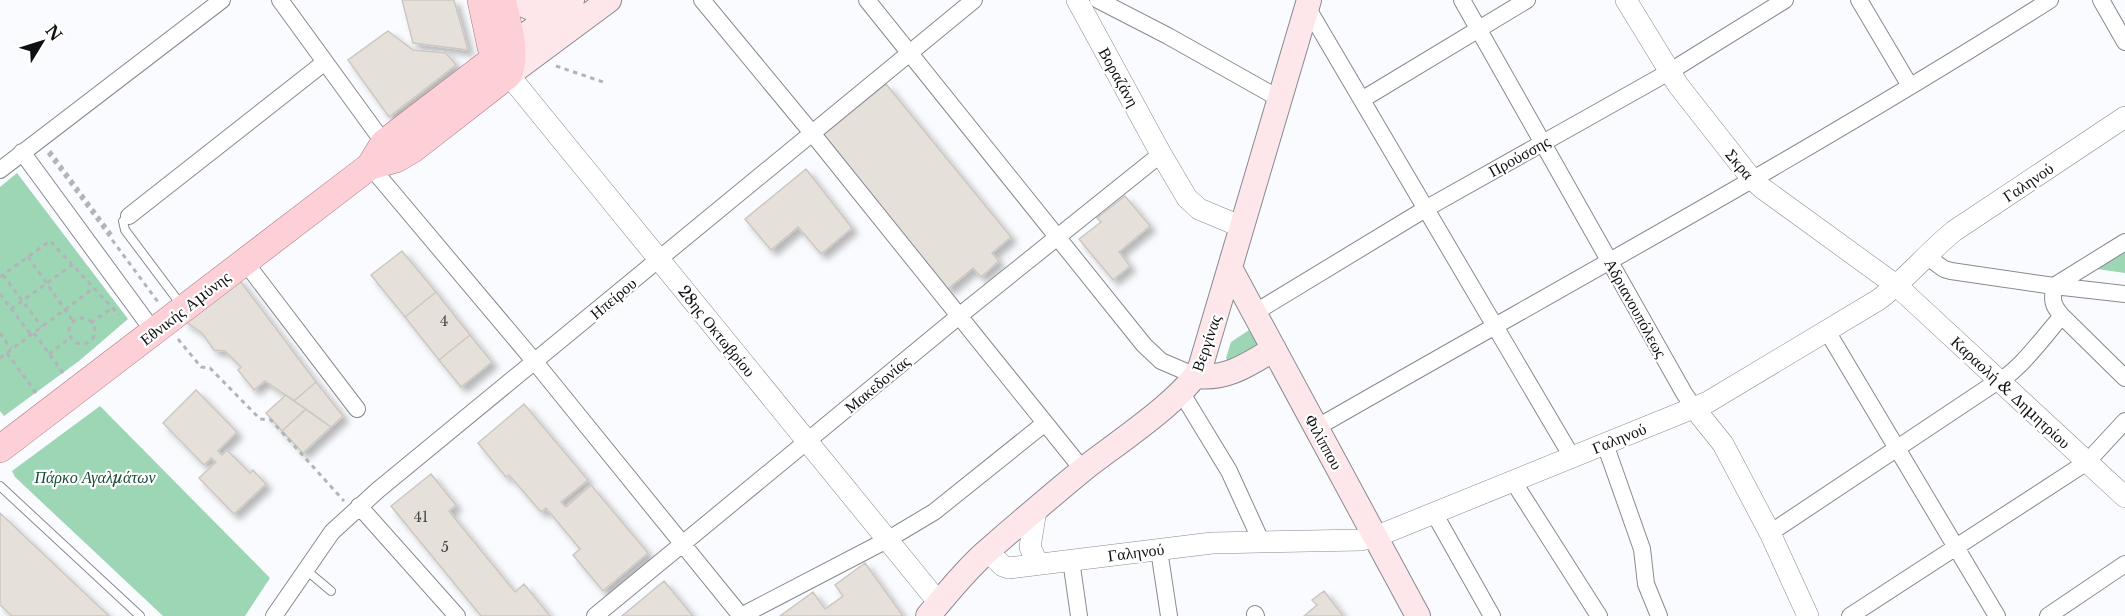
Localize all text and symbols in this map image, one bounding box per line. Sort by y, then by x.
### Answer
north arrow [12,12,72,72]
text: N [41,21,66,45]
street label: Βοραζάνη [1094,44,1144,110]
street label: Προύσσης [1485,131,1554,181]
street label: Σκρα [1721,145,1759,184]
street label: Γαληνού [1999,158,2057,206]
street label: Αδριανουπόλεως [1601,255,1672,362]
street label: Εθνικής Αμύνης [136,266,235,350]
street label: Ηπείρου [586,273,640,323]
street label: 28ης Οκτωβρίου [674,281,760,381]
street label: Βεργίνας [1187,311,1225,374]
house number: 4 [440,312,448,330]
street label: Καραολή & Δημητρίου [1947,331,2075,453]
street label: Μακεδονίας [840,350,914,417]
street label: Φιλίππου [1301,411,1347,473]
street label: Γαληνού [1589,418,1649,458]
park label: Πάρκο Αγαλμάτων [33,467,156,487]
house number: 41 [414,508,428,526]
house number: 5 [441,538,449,556]
street label: Γαληνού [1107,539,1165,565]

